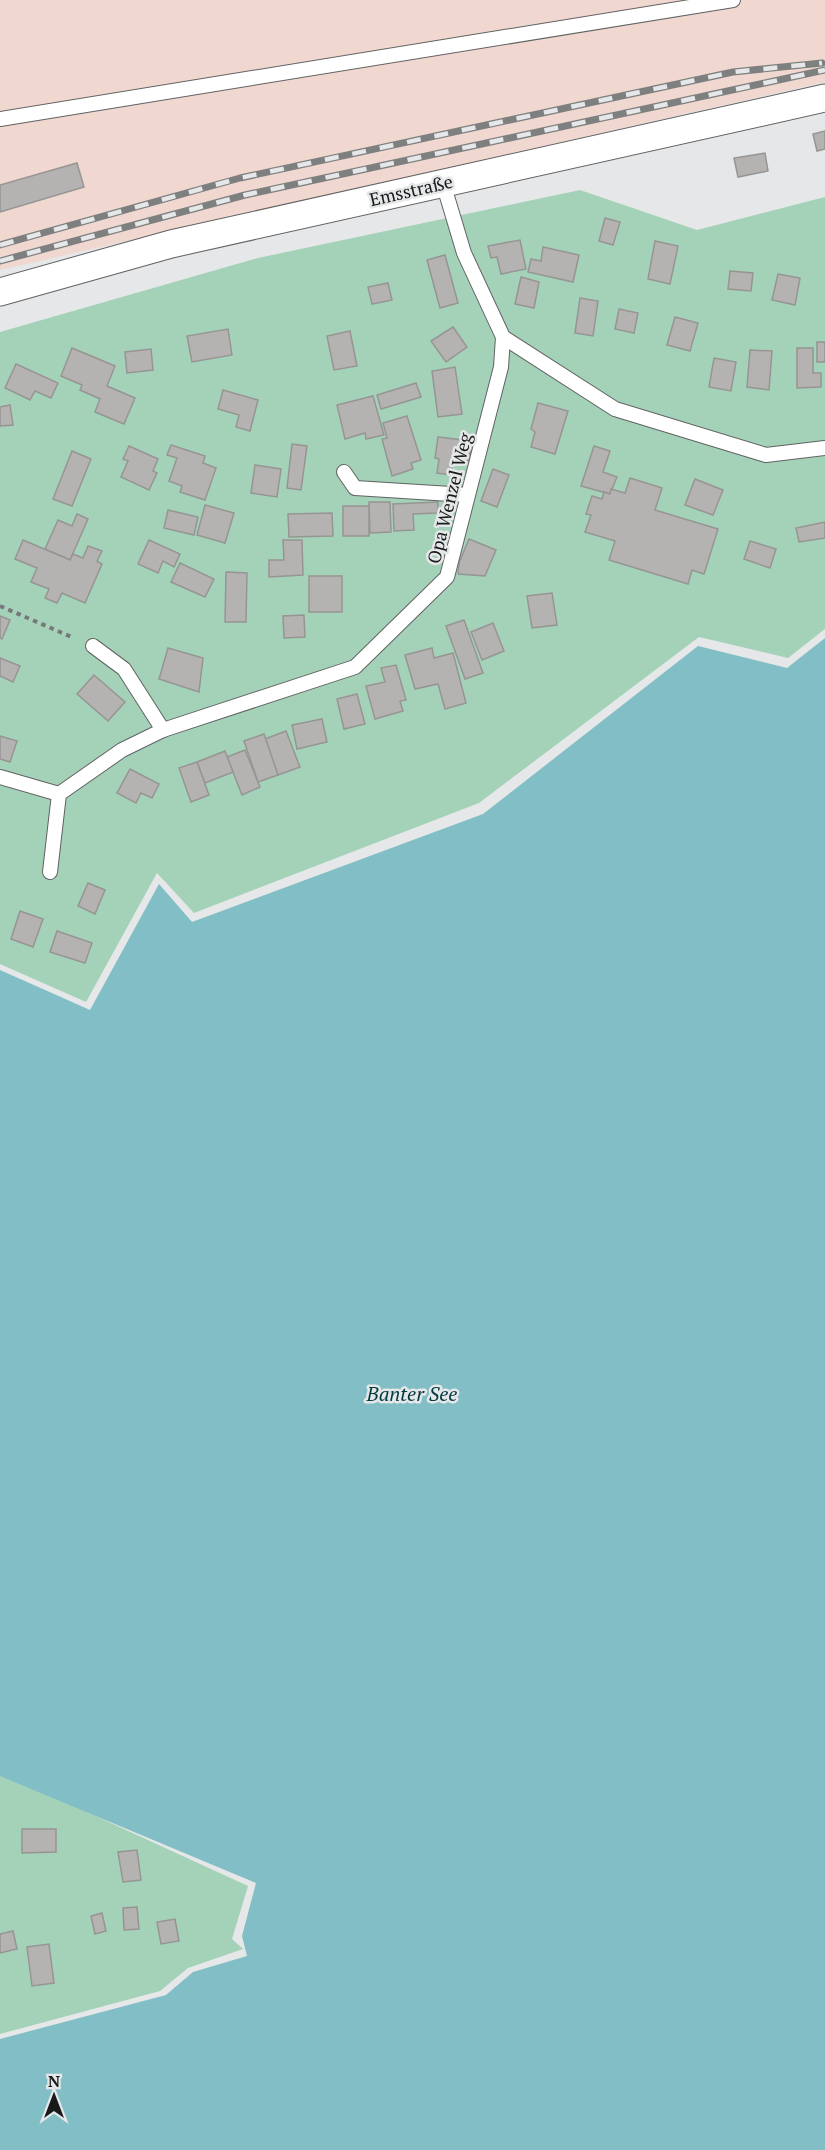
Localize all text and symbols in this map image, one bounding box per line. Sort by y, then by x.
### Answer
street label: Emsstraße [367,169,455,211]
street label: Opa Wenzel Weg [421,430,477,566]
water label: Banter See [366,1380,457,1407]
north arrow [24,2066,84,2126]
text: N [48,2070,60,2092]

